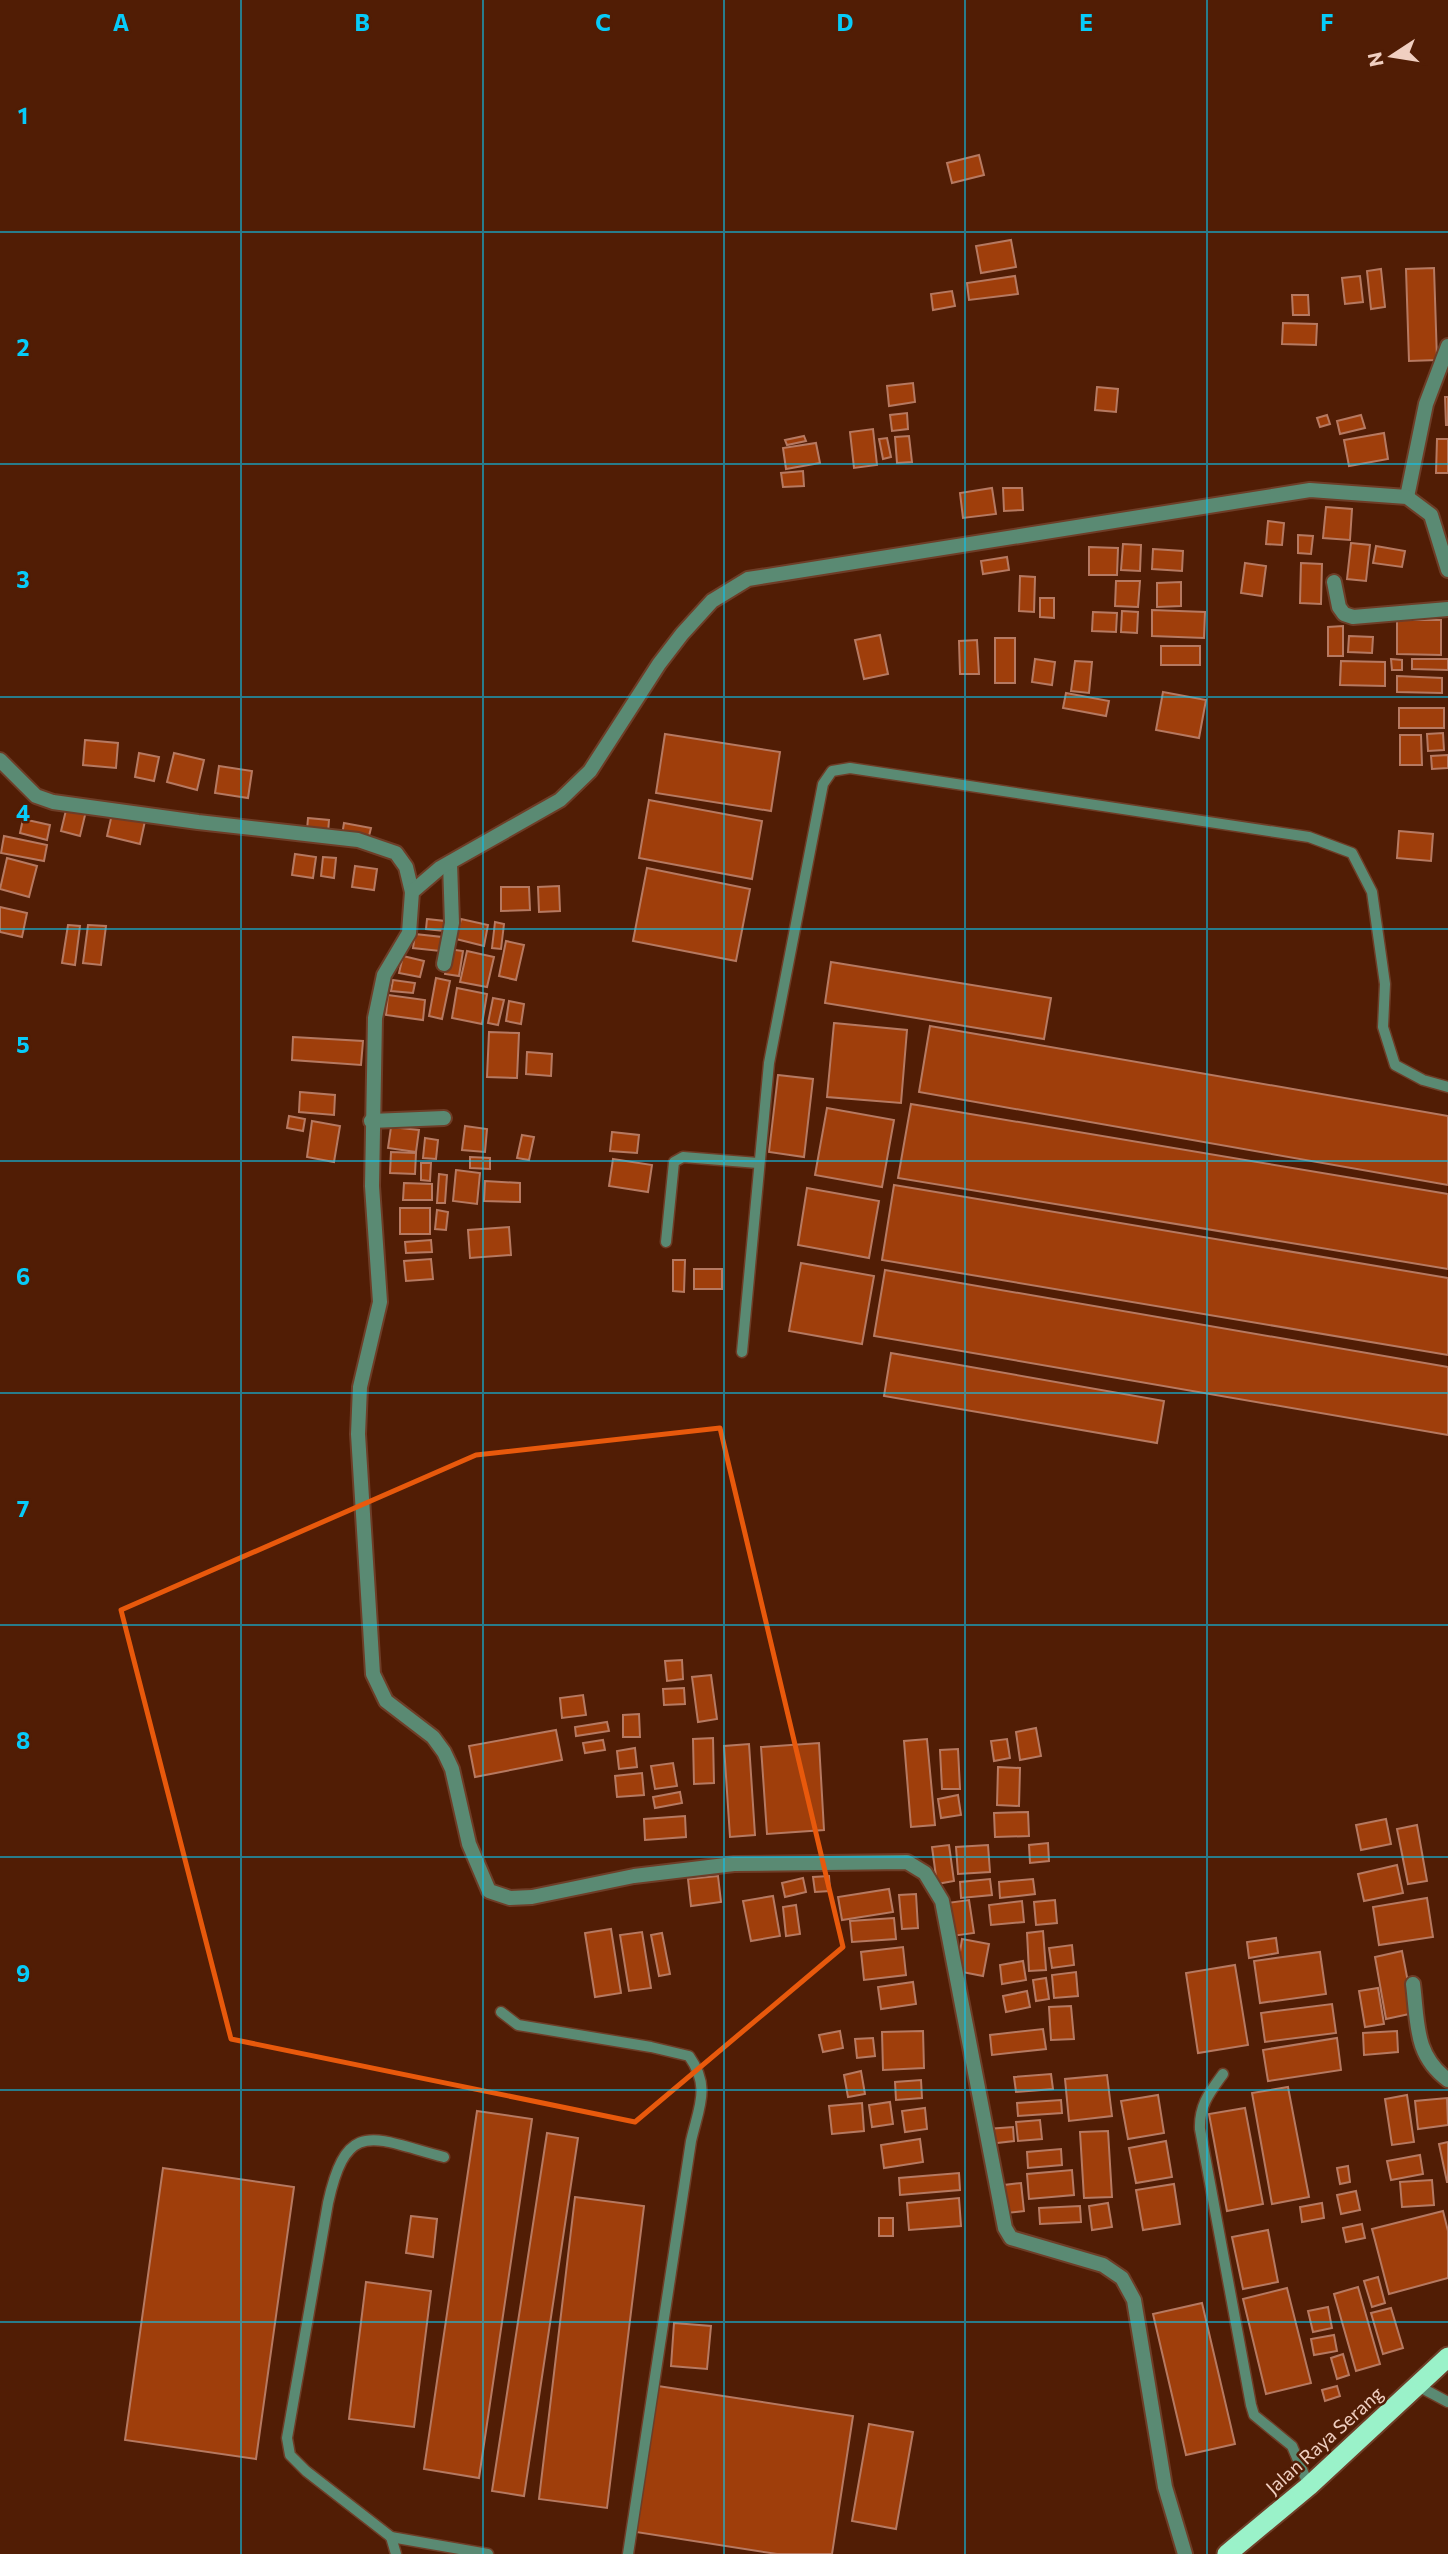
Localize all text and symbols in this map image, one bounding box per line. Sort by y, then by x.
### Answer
text: A [113,8,130,36]
text: B [354,8,370,36]
text: C [595,8,611,36]
text: D [837,8,854,36]
text: E [1079,8,1093,36]
text: F [1320,8,1334,36]
north arrow [1357,21,1427,91]
text: N [1362,50,1388,69]
text: 1 [18,101,28,129]
text: 2 [16,333,30,361]
text: 3 [16,565,30,593]
text: 4 [16,798,30,826]
text: 5 [16,1030,30,1058]
text: 6 [16,1262,30,1290]
text: 7 [17,1494,29,1522]
text: 8 [16,1726,30,1754]
text: 9 [16,1959,30,1987]
street label: Jalan Raya Serang [1261,2381,1387,2499]

